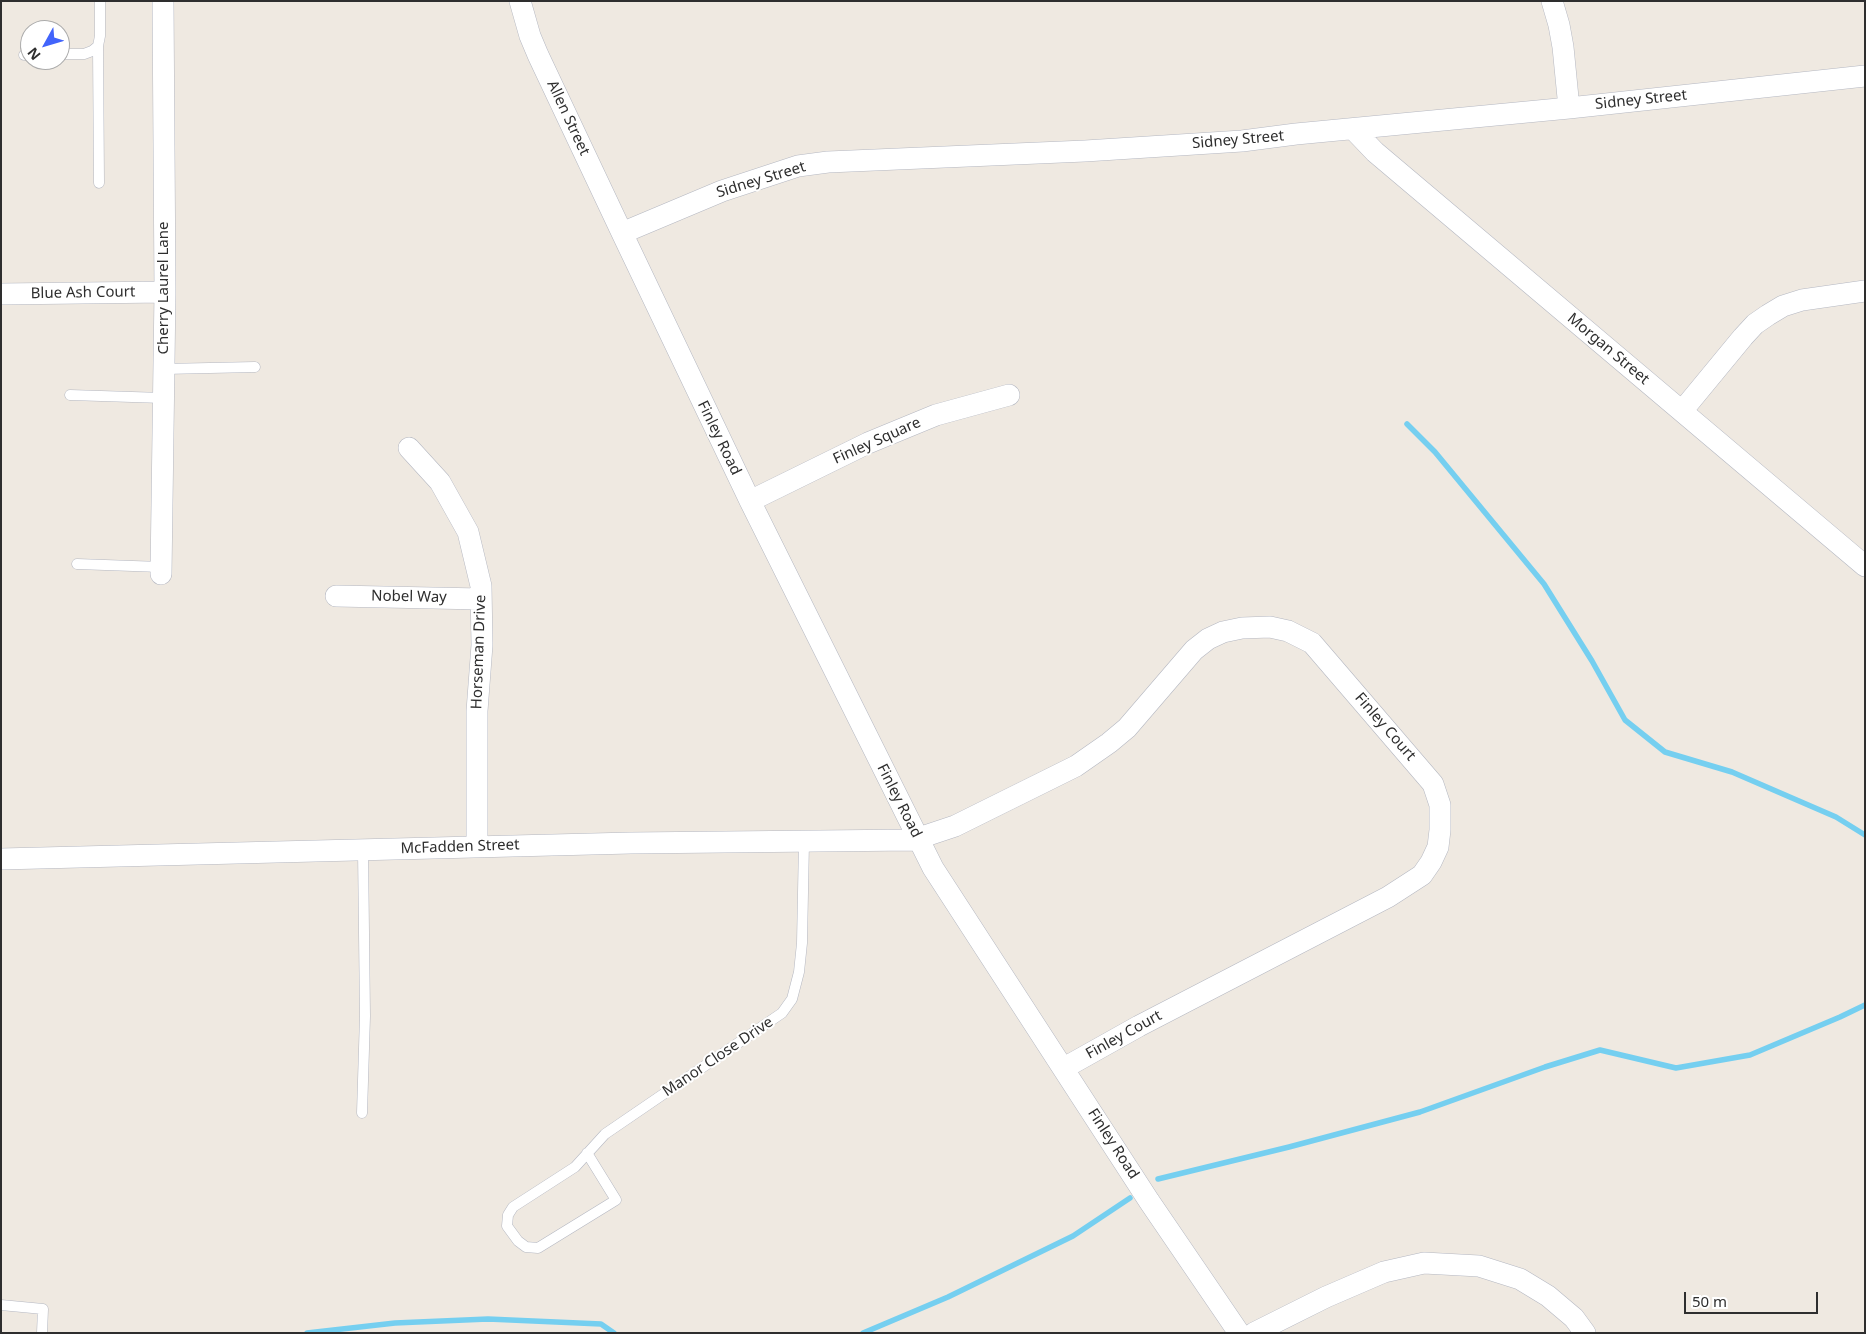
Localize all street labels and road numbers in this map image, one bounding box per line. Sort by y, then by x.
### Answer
street label: Allen Street [543,78,593,158]
street label: Sidney Street [1594,86,1688,114]
street label: Sidney Street [1191,127,1285,153]
street label: Sidney Street [714,158,808,202]
street label: Cherry Laurel Lane [155,222,173,354]
street label: Blue Ash Court [31,283,135,303]
street label: Morgan Street [1563,310,1653,388]
street label: Finley Road [693,398,745,478]
street label: Finley Square [830,414,924,468]
street label: Nobel Way [371,587,447,607]
street label: Horseman Drive [468,594,490,710]
street label: Finley Court [1351,689,1419,765]
street label: Finley Road [873,761,925,841]
street label: McFadden Street [400,836,520,858]
street label: Finley Court [1083,1007,1165,1063]
street label: Manor Close Drive [659,1013,777,1101]
street label: Finley Road [1084,1105,1142,1183]

